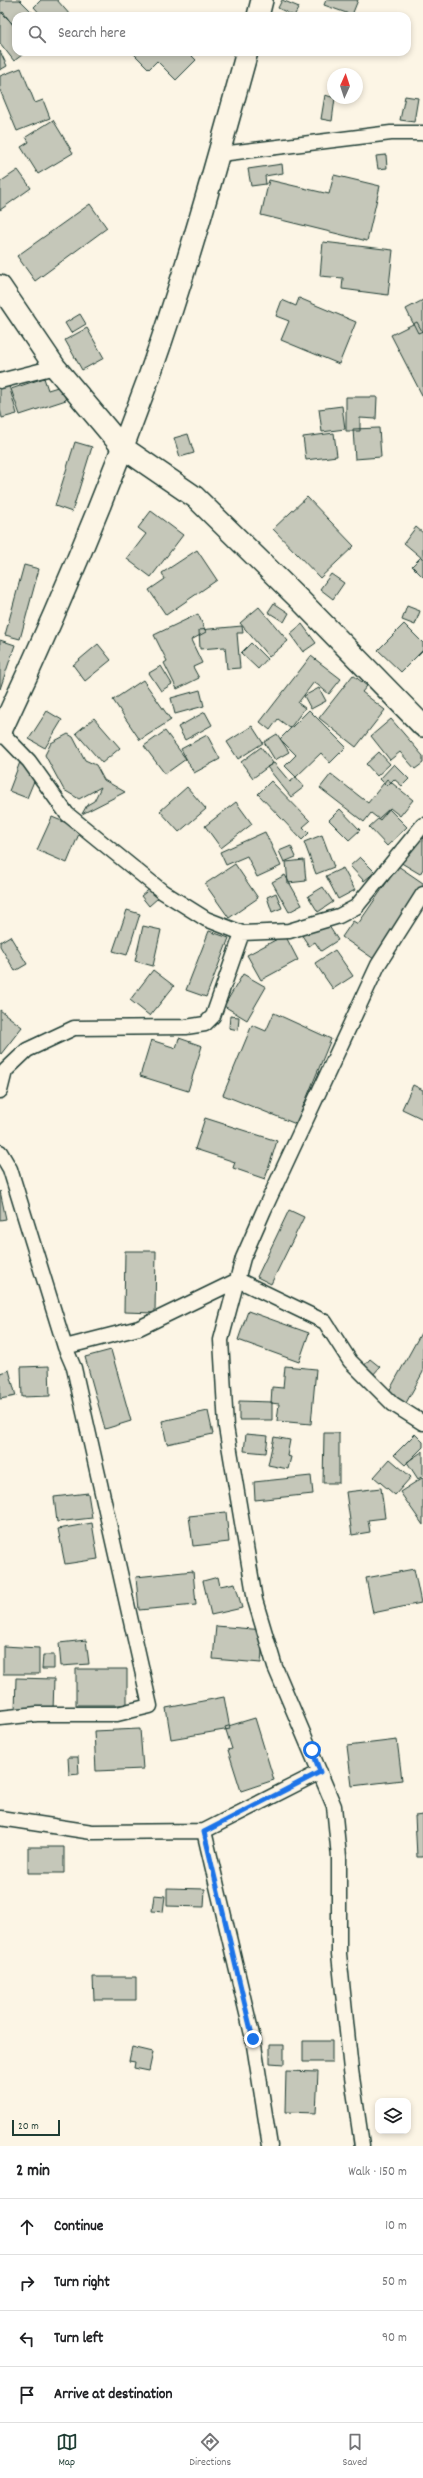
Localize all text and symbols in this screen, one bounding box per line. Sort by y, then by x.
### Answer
search box [12,12,411,56]
icon: search [26,23,48,45]
text: Search here [58,23,126,45]
north arrow [327,68,363,104]
route start [303,1741,321,1759]
route end [244,2030,262,2048]
map controls [375,2098,411,2134]
button: layers [375,2098,411,2134]
scale bar [12,2118,60,2137]
text: 20 m [18,2119,39,2135]
text: 2 min [16,2160,50,2184]
text: Walk · 150 m [348,2163,407,2182]
icon: ahead [16,2216,38,2238]
text: Continue [54,2216,103,2238]
text: 10 m [385,2217,407,2236]
icon: right [16,2272,38,2294]
text: Turn right [54,2272,110,2294]
text: 50 m [382,2273,407,2292]
icon: left [16,2328,38,2350]
text: Turn left [54,2328,103,2350]
text: 90 m [382,2329,407,2348]
icon: arrive [16,2384,38,2406]
text: Arrive at destination [54,2384,172,2406]
tab: Map [56,2431,78,2471]
tab: Directions [189,2431,231,2471]
tab: Saved [343,2431,367,2471]

